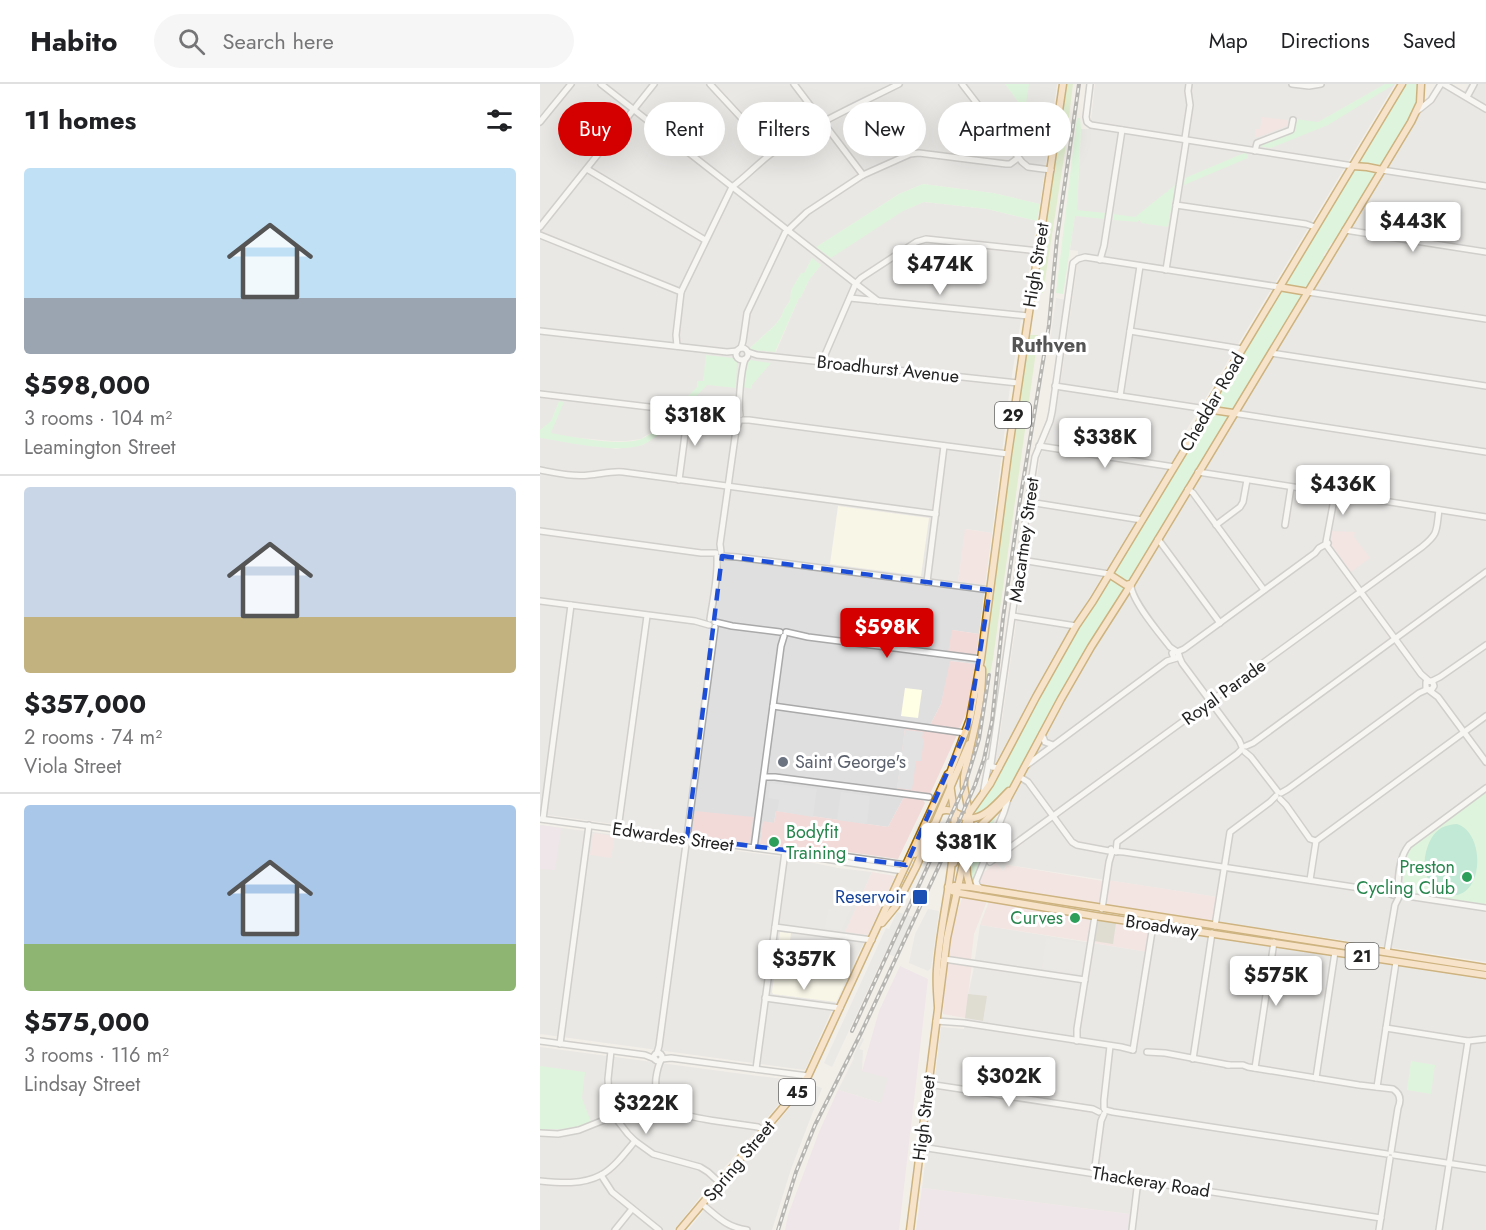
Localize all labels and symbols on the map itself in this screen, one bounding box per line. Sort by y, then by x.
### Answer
pin: $443K [1371,202,1455,253]
street label: High Street [1016,220,1056,309]
pin: $474K [898,245,982,296]
district label: Ruthven [1011,331,1087,360]
street label: Cheddar Road [1173,348,1251,456]
street label: Broadhurst Avenue [816,349,960,389]
pin: $318K [653,396,737,447]
road number: 29 [995,402,1031,428]
pin: $338K [1063,418,1147,469]
pin: $436K [1301,465,1385,516]
street label: Macartney Street [1002,475,1046,604]
pin: $598K [845,608,929,659]
street label: Royal Parade [1177,653,1271,731]
place label: Saint George's [795,749,906,775]
marker: Saint George's [776,755,790,769]
street label: Edwardes Street [611,816,736,858]
place label: Bodyfit Training [786,819,846,866]
pin: $381K [924,823,1008,874]
marker: Bodyfit Training [767,835,781,849]
place label: Preston Cycling Club [1356,854,1455,901]
marker: Preston Cycling Club [1460,870,1474,884]
place label: Reservoir [835,884,907,910]
marker: Reservoir [911,888,929,906]
place label: Curves [1010,905,1063,931]
street label: Broadway [1124,908,1200,944]
marker: Curves [1068,911,1082,925]
pin: $357K [762,940,846,991]
road number: 21 [1346,943,1378,969]
pin: $575K [1234,956,1318,1007]
pin: $302K [967,1057,1051,1108]
street label: High Street [906,1073,942,1162]
road number: 45 [779,1079,815,1105]
pin: $322K [604,1084,688,1135]
street label: Spring Street [697,1114,781,1207]
street label: Thackeray Road [1090,1160,1212,1204]

